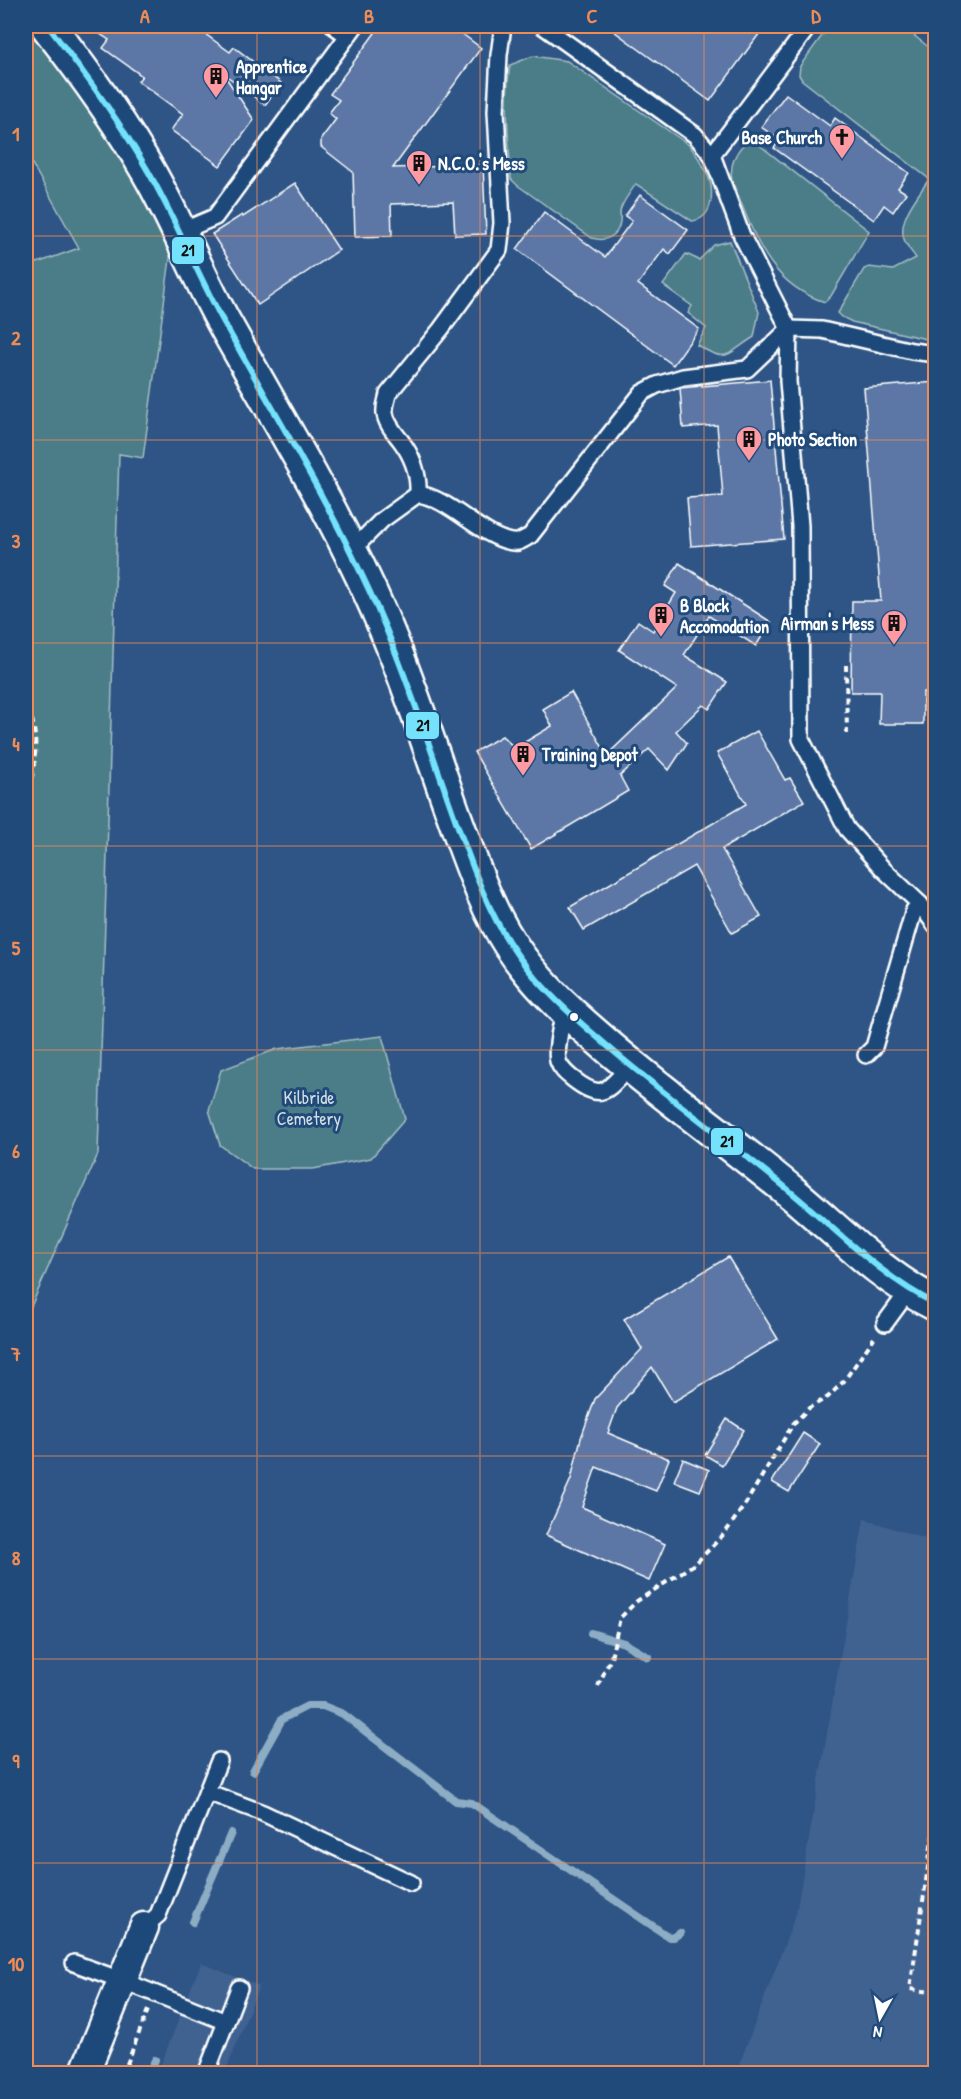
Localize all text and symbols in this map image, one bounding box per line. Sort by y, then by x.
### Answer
text: A [140,2,150,29]
text: B [364,2,374,29]
text: C [587,2,598,29]
text: D [811,2,821,29]
place label: Apprentice Hangar [236,54,308,101]
building icon: Apprentice Hangar [201,61,231,99]
text: 1 [12,120,20,147]
church icon: Base Church [827,122,857,160]
place label: Base Church [741,125,822,150]
building icon: N.C.O.'s Mess [404,148,434,186]
place label: N.C.O.'s Mess [438,151,525,176]
line badge: 21 [171,236,205,265]
text: 21 [181,239,195,261]
text: 2 [11,324,21,351]
building icon: Photo Section [734,424,764,462]
place label: Photo Section [768,427,857,452]
text: 3 [12,527,21,554]
place label: B Block Accomodation [680,593,769,639]
building icon: B Block Accomodation [646,600,676,638]
building icon: Airman's Mess [879,608,909,646]
place label: Airman's Mess [781,611,874,636]
line badge: 21 [405,711,440,740]
text: 21 [416,714,430,736]
text: 4 [12,730,20,757]
building icon: Training Depot [508,739,538,777]
place label: Training Depot [541,742,639,768]
text: 5 [12,934,21,961]
unlabelled marker [568,1011,580,1023]
park label: Kilbride Cemetery [277,1085,342,1131]
line badge: 21 [710,1127,744,1156]
text: 21 [720,1130,734,1152]
text: 6 [12,1137,20,1164]
text: 7 [10,1340,21,1367]
text: 8 [12,1544,21,1571]
text: 9 [12,1747,20,1774]
text: 10 [8,1950,24,1977]
north arrow [850,1988,910,2048]
text: N [871,2021,884,2044]

